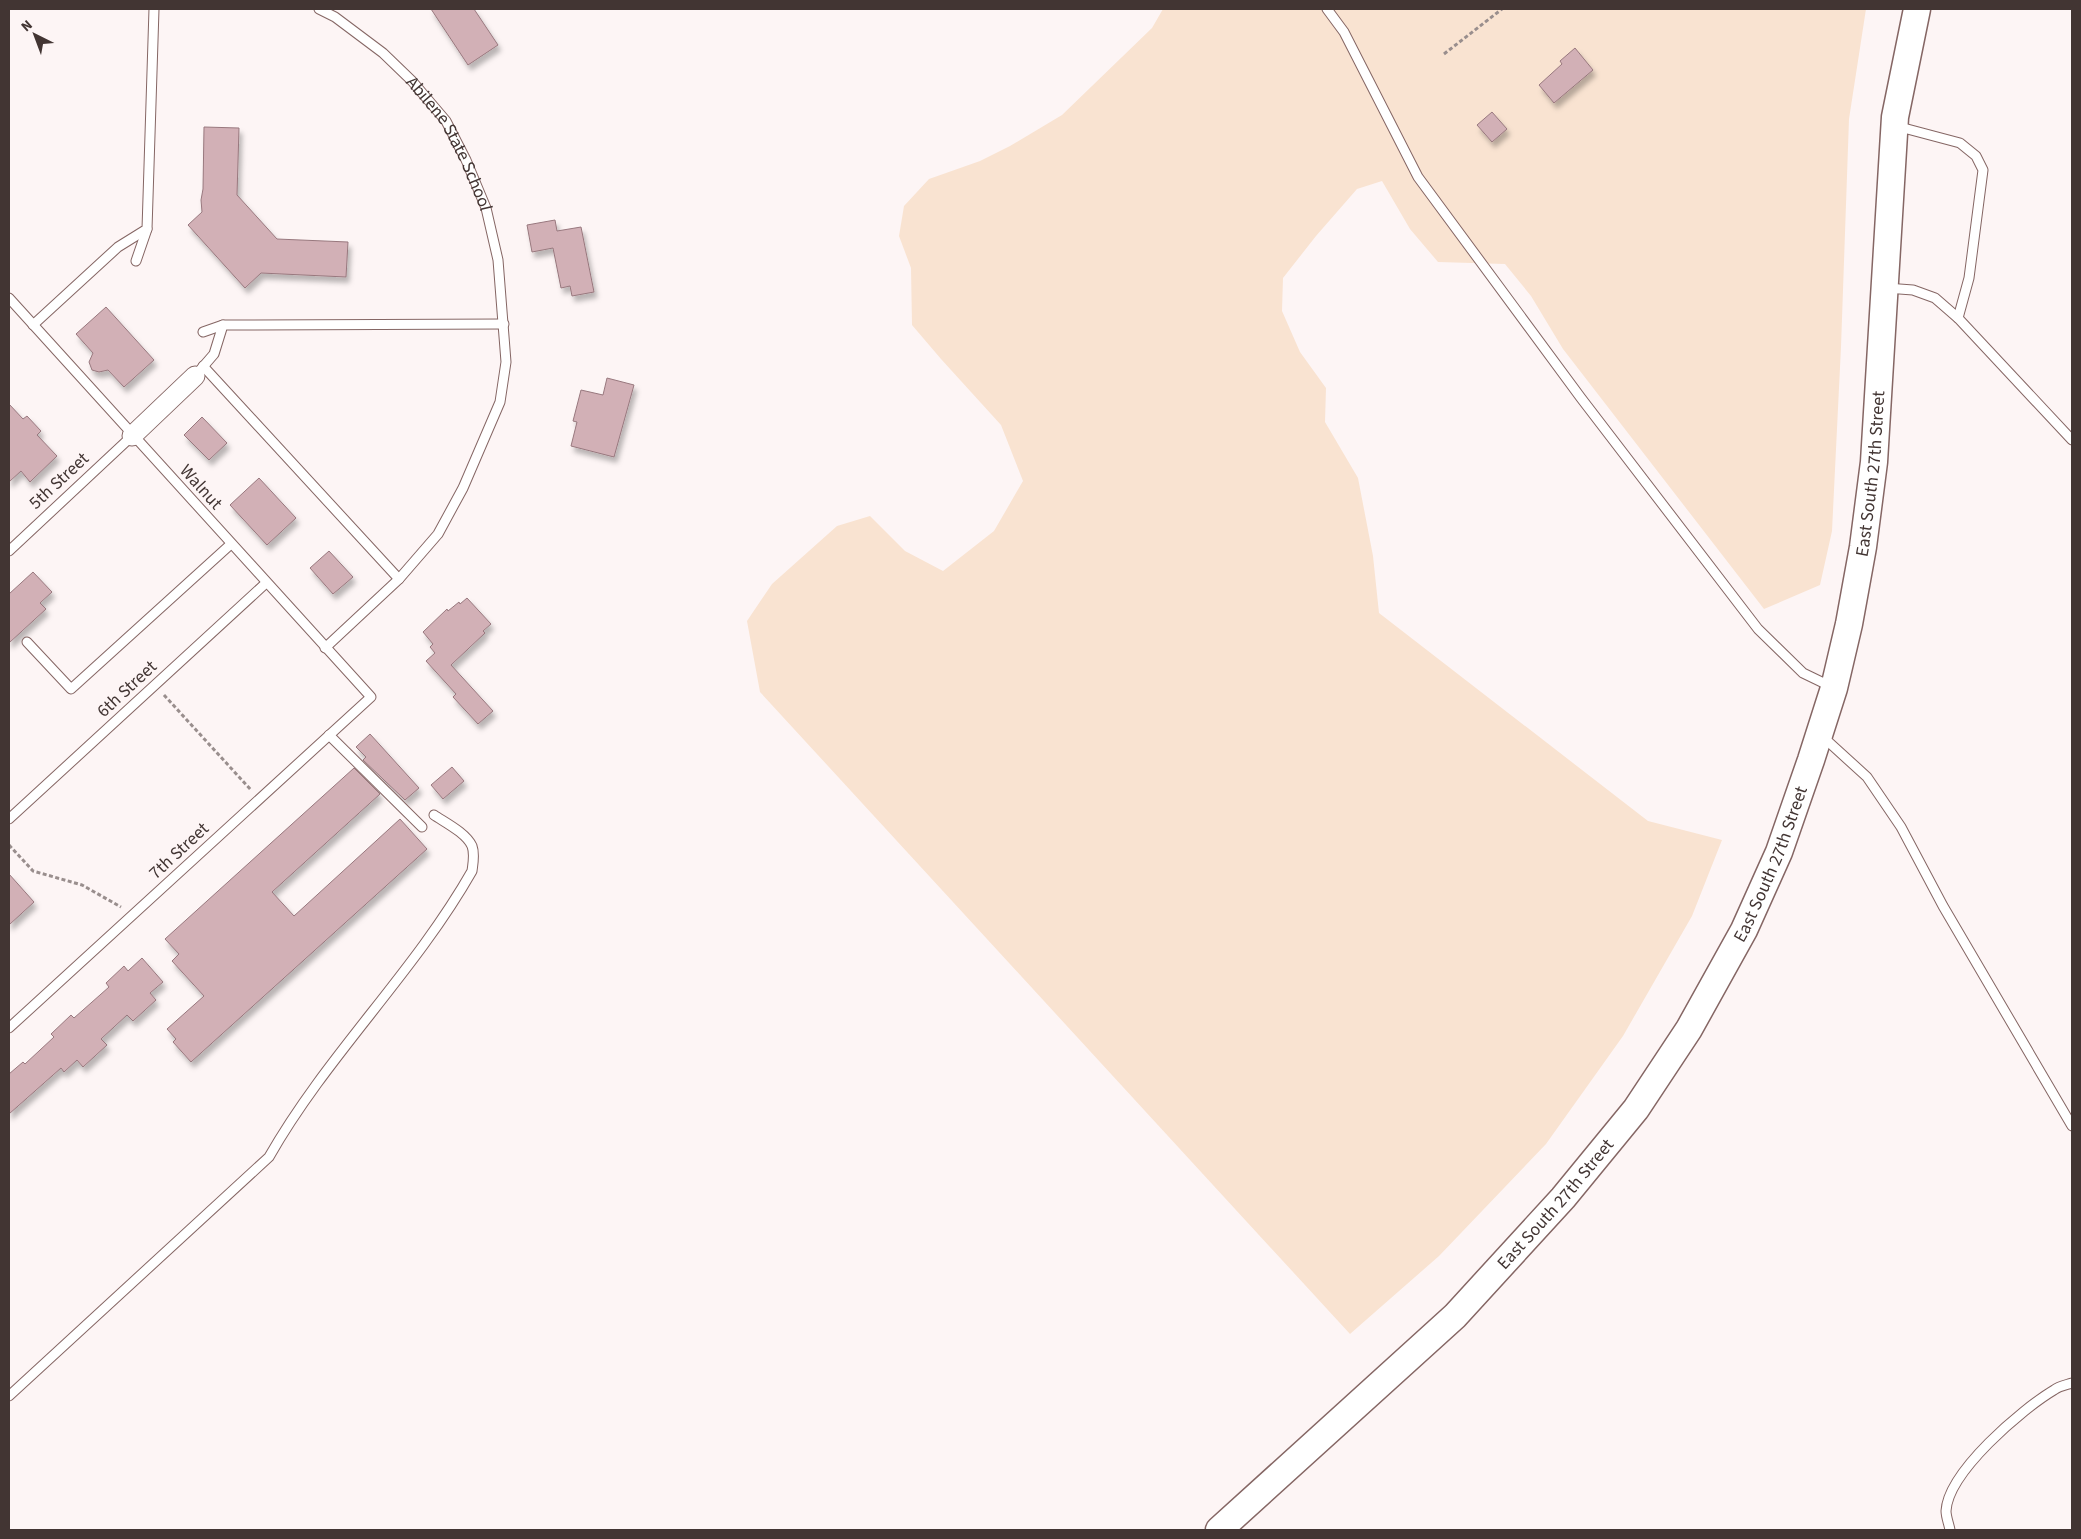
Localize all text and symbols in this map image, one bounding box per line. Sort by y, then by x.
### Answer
north arrow [10,10,60,60]
text: N [17,16,37,37]
street label: Abilene State School [400,70,499,213]
street label: East South 27th Street [1849,390,1891,559]
street label: 5th Street [24,447,94,515]
street label: Walnut [174,459,228,515]
street label: 6th Street [92,655,162,723]
street label: East South 27th Street [1727,783,1813,947]
street label: 7th Street [144,817,214,885]
street label: East South 27th Street [1491,1133,1619,1275]

